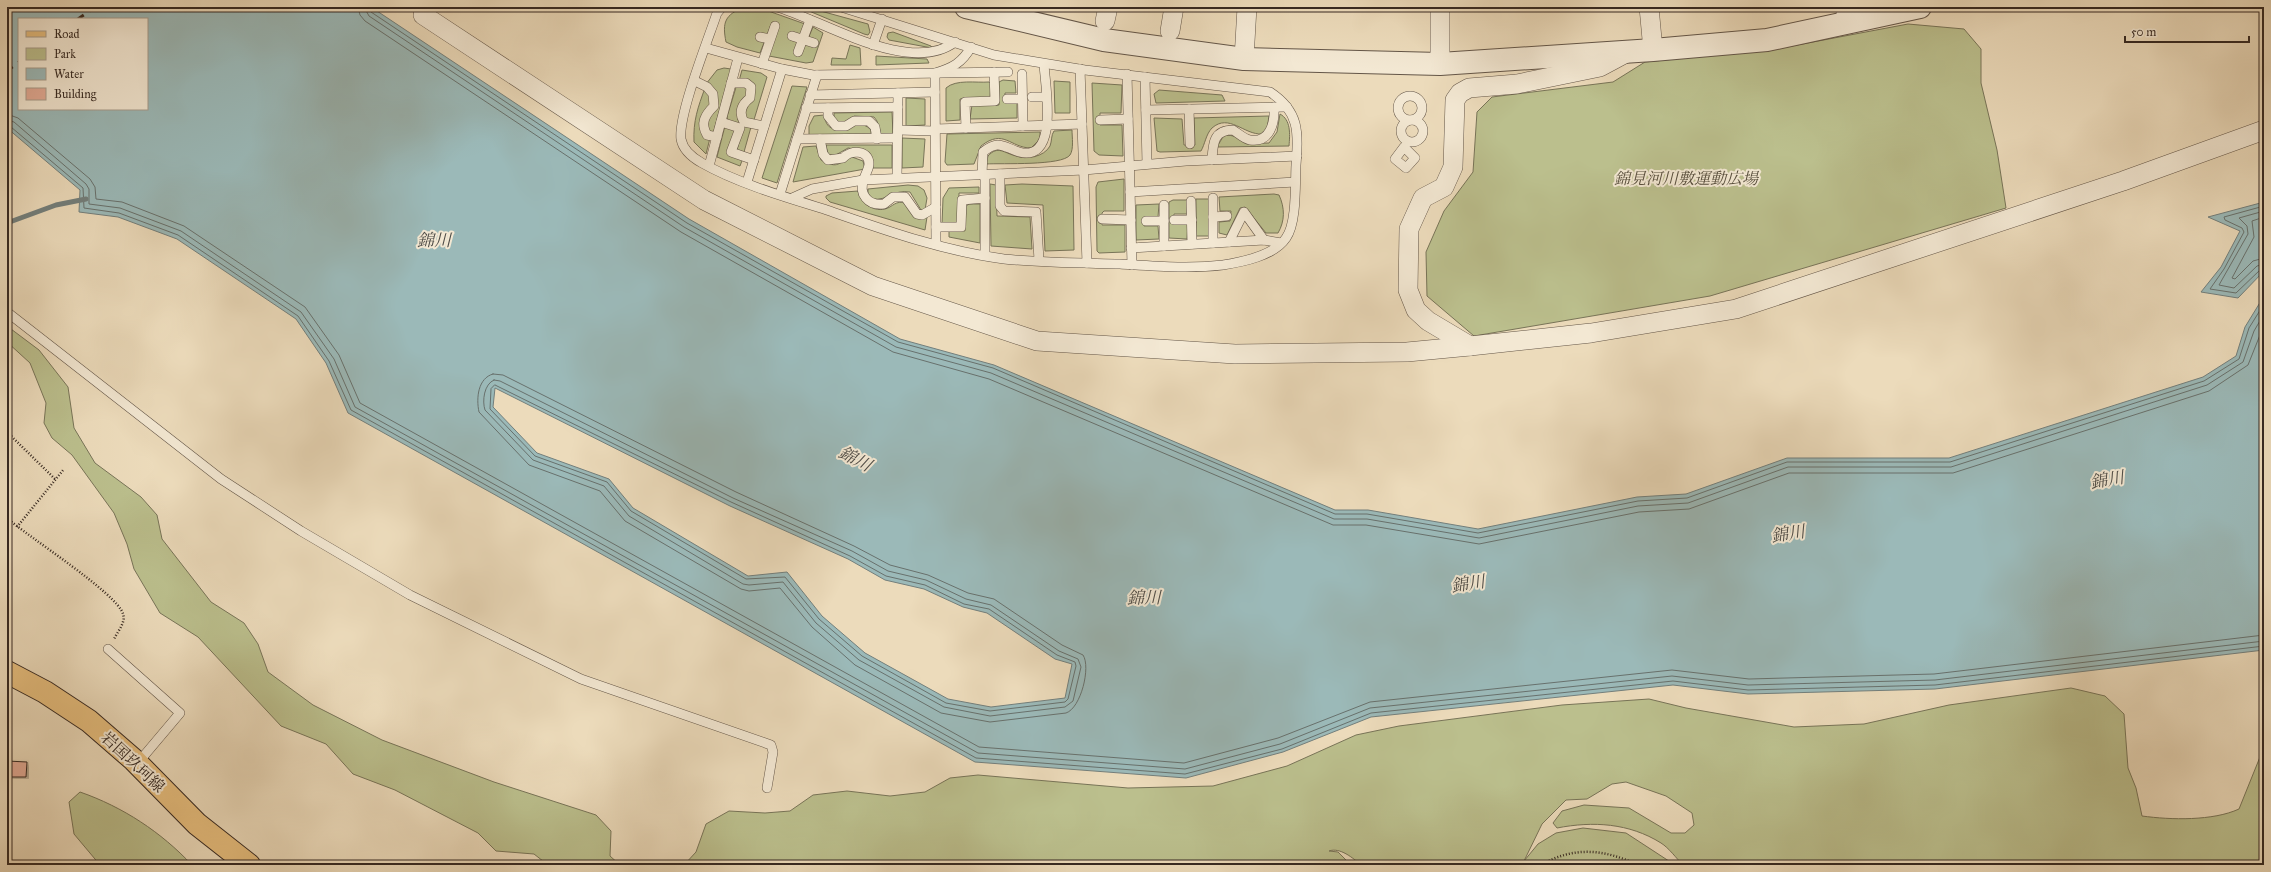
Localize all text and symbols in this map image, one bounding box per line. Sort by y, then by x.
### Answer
legend [18,18,148,110]
scale bar [2125,18,2249,44]
text: 50 m [2131,25,2156,39]
text: Road [54,27,80,41]
text: Park [54,47,76,61]
text: Water [54,67,84,81]
text: Building [54,87,97,102]
park label: 錦見河川敷運動広場 [1614,169,1760,188]
water label: 錦川 [417,230,453,251]
water label: 錦川 [835,442,877,477]
water label: 錦川 [2088,466,2128,493]
water label: 錦川 [1770,521,1808,547]
water label: 錦川 [1450,571,1488,597]
water label: 錦川 [1127,587,1163,609]
street label: 岩国玖珂線 [97,728,169,796]

